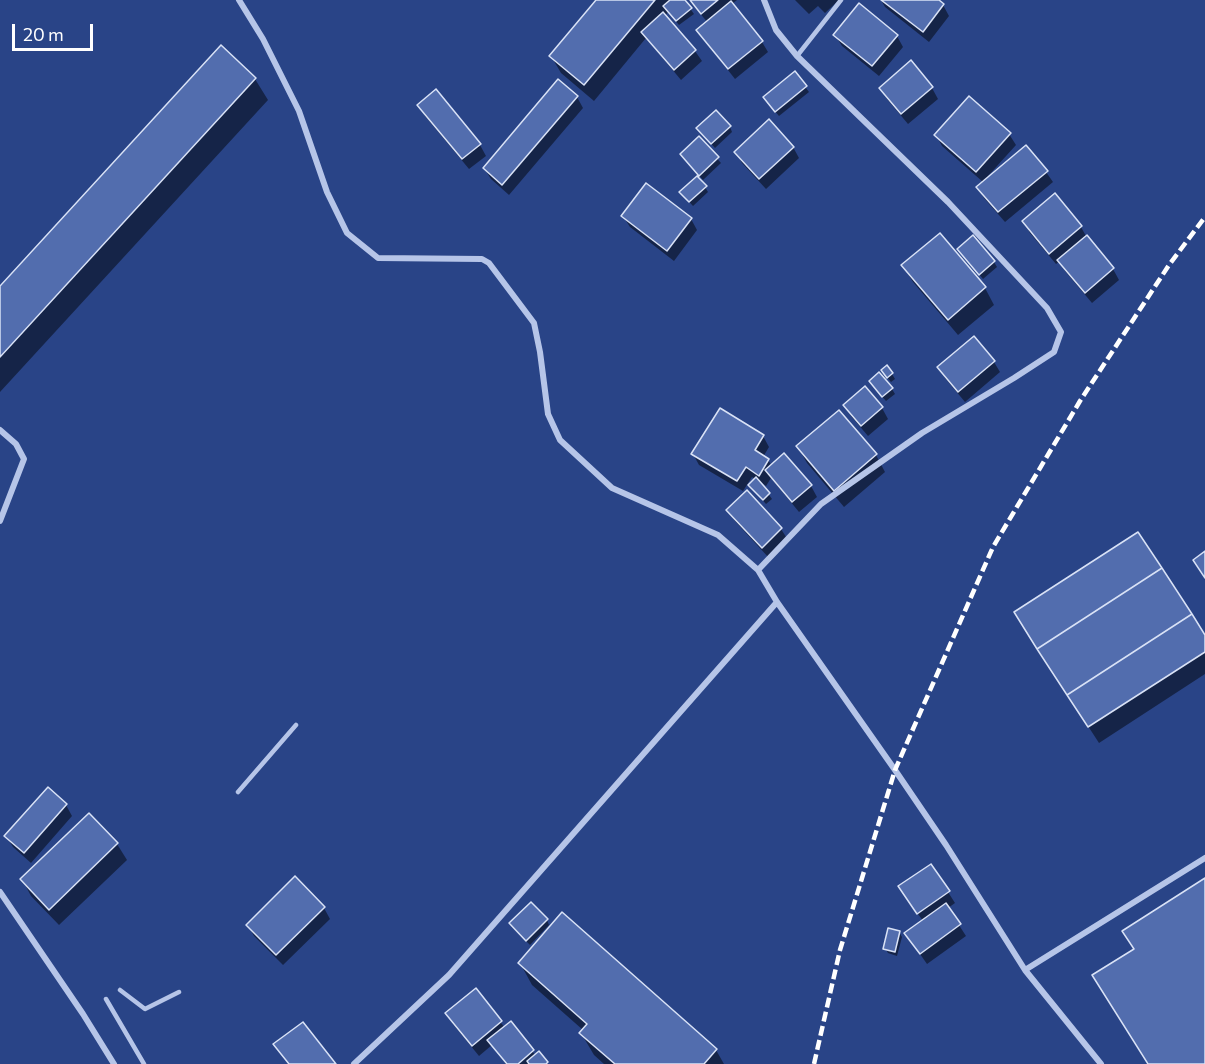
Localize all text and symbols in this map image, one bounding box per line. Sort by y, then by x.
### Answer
scale bar [15,12,96,50]
text: 20 m [23,23,64,45]

